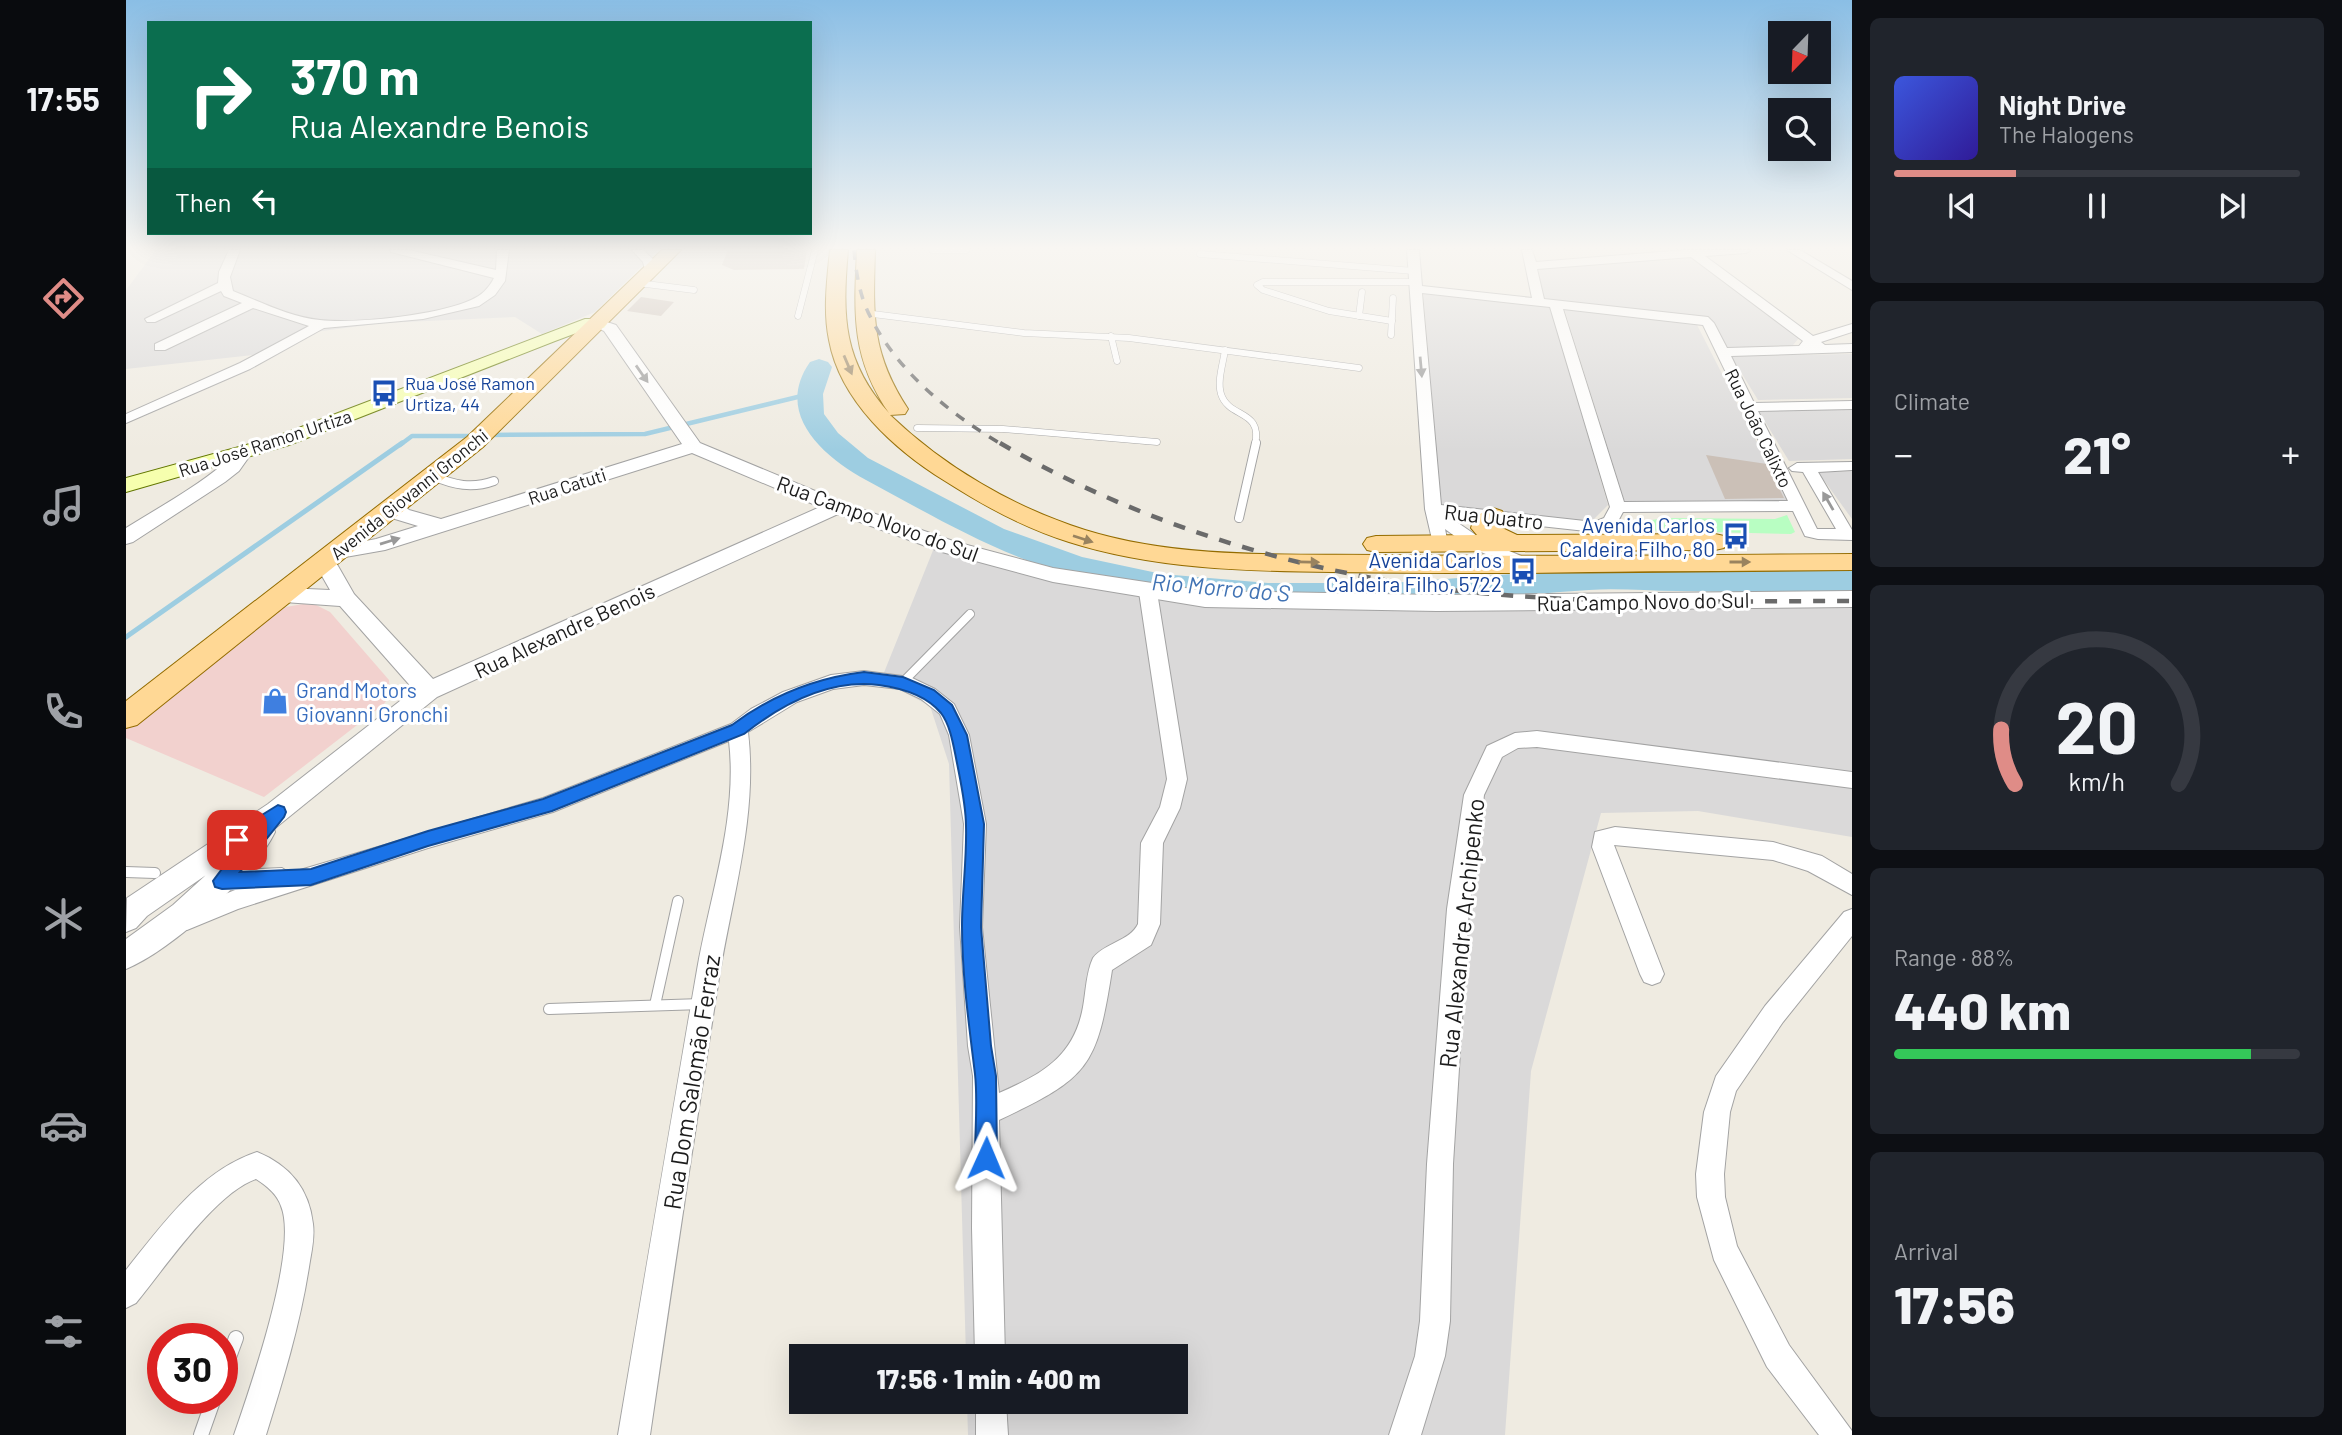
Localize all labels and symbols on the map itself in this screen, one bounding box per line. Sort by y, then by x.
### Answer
north arrow [1768,21,1830,84]
one-way arrow [842,355,853,376]
one-way arrow [1416,356,1427,378]
one-way arrow [635,365,649,383]
street label: Rua João Calixto [1721,365,1797,491]
place label: Rua José Ramon Urtiza, 44 [405,372,535,415]
bus stop icon: Rua José Ramon Urtiza, 44 [369,378,399,408]
street label: Rua José Ramon Urtiza [176,405,354,481]
street label: Avenida Giovanni Gronchi [326,424,492,564]
street label: Rua Catuti [525,463,609,509]
street label: Rua Campo Novo do Sul [774,470,982,566]
one-way arrow [1822,491,1834,511]
street label: Rua Quatro [1443,498,1545,534]
place label: Avenida Carlos Caldeira Filho, 80 [1559,512,1715,561]
bus stop icon: Avenida Carlos Caldeira Filho, 80 [1721,521,1751,551]
one-way arrow [1073,534,1094,544]
one-way arrow [379,535,400,546]
place label: Avenida Carlos Caldeira Filho, 5722 [1326,547,1502,596]
bus stop icon: Avenida Carlos Caldeira Filho, 5722 [1508,556,1538,586]
one-way arrow [1298,557,1320,568]
one-way arrow [1730,557,1752,568]
water label: Rio Morro do S [1151,567,1291,607]
street label: Rua Alexandre Benois [470,577,658,683]
street label: Rua Campo Novo do Sul [1536,587,1750,615]
place label: Grand Motors Giovanni Gronchi [296,677,449,726]
shop icon: Grand Motors Giovanni Gronchi [260,686,290,716]
street label: Rua Alexandre Archipenko [1432,797,1490,1069]
pin [207,810,267,870]
street label: Rua Dom Salomão Ferraz [657,952,725,1212]
position arrow [949,1121,1023,1195]
speed limit sign: 30 [147,1323,238,1414]

